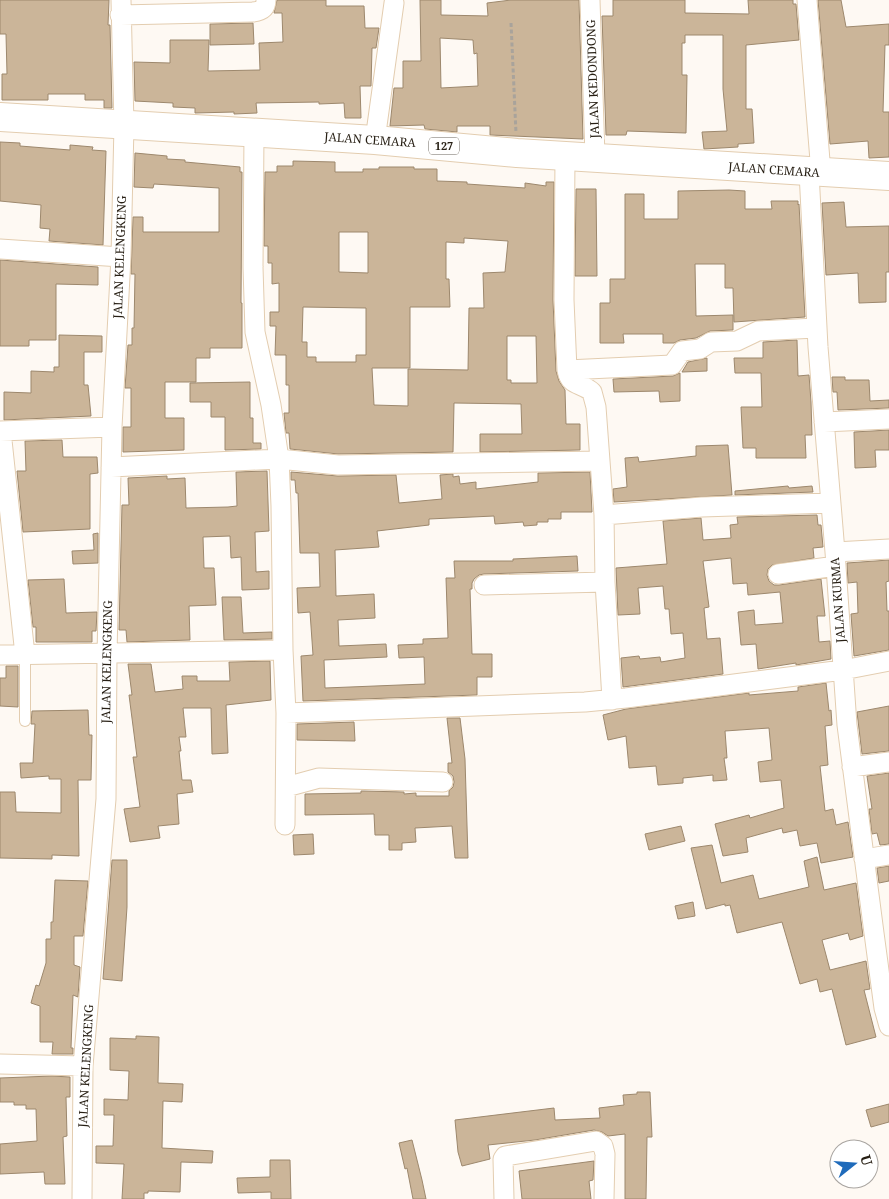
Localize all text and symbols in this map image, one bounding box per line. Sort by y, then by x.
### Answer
street label: JALAN KEDONDONG [582,19,603,140]
street label: JALAN CEMARA [323,128,417,151]
road number: 127 [429,138,459,154]
street label: JALAN CEMARA [727,158,821,181]
street label: JALAN KELENGKENG [109,195,130,320]
street label: JALAN KURMA [826,556,849,644]
street label: JALAN KELENGKENG [97,600,116,725]
street label: JALAN KELENGKENG [74,1004,97,1129]
north arrow [829,1139,879,1189]
text: U [856,1152,878,1168]

